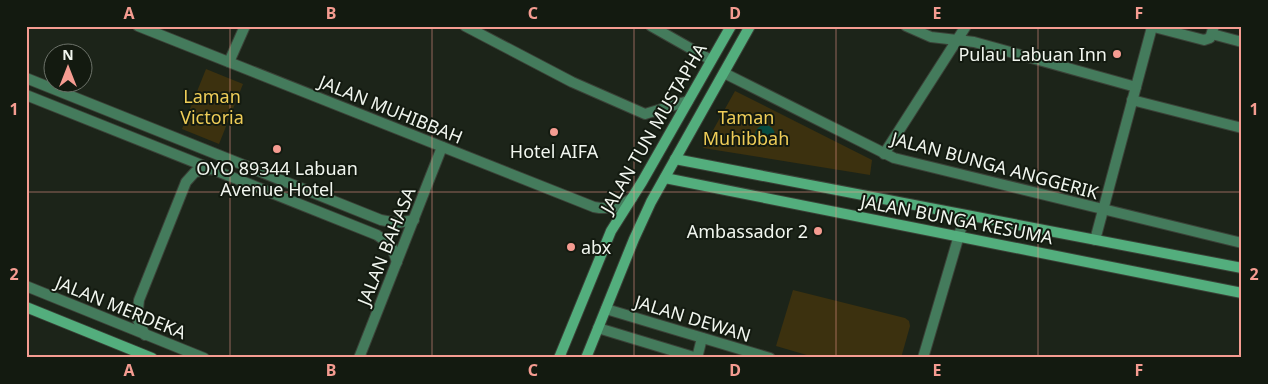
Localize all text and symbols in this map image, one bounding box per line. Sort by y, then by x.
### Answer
text: A [123,2,135,24]
text: B [326,2,336,24]
text: C [528,2,538,24]
text: D [729,2,741,24]
text: E [933,2,942,24]
text: F [1135,2,1143,24]
street label: JALAN TUN MUSTAPHA [593,38,712,219]
north arrow [42,42,92,92]
place label: Pulau Labuan Inn [958,42,1107,66]
text: N [62,45,74,64]
marker: Pulau Labuan Inn [1111,48,1123,60]
street label: JALAN MUHIBBAH [314,68,466,149]
park label: Laman Victoria [180,84,244,129]
text: 1 [9,98,19,120]
text: 1 [1249,98,1259,120]
park label: Taman Muhibbah [703,105,789,150]
street label: JALAN BUNGA ANGGERIK [887,125,1102,204]
marker: Hotel AIFA [548,126,560,138]
place label: Hotel AIFA [510,139,599,163]
marker: OYO 89344 Labuan Avenue Hotel [271,143,283,155]
place label: OYO 89344 Labuan Avenue Hotel [196,156,358,201]
street label: JALAN BAHASA [351,183,421,310]
street label: JALAN BUNGA KESUMA [857,188,1056,250]
place label: Ambassador 2 [687,219,808,243]
marker: Ambassador 2 [812,225,824,237]
place label: abx [581,235,612,259]
marker: abx [565,241,577,253]
text: 2 [9,263,19,285]
text: 2 [1249,263,1259,285]
street label: JALAN MERDEKA [50,269,190,344]
street label: JALAN DEWAN [630,288,754,347]
text: A [123,359,135,381]
text: B [326,359,336,381]
text: C [528,359,538,381]
text: D [729,359,741,381]
text: E [933,359,942,381]
text: F [1135,359,1143,381]

